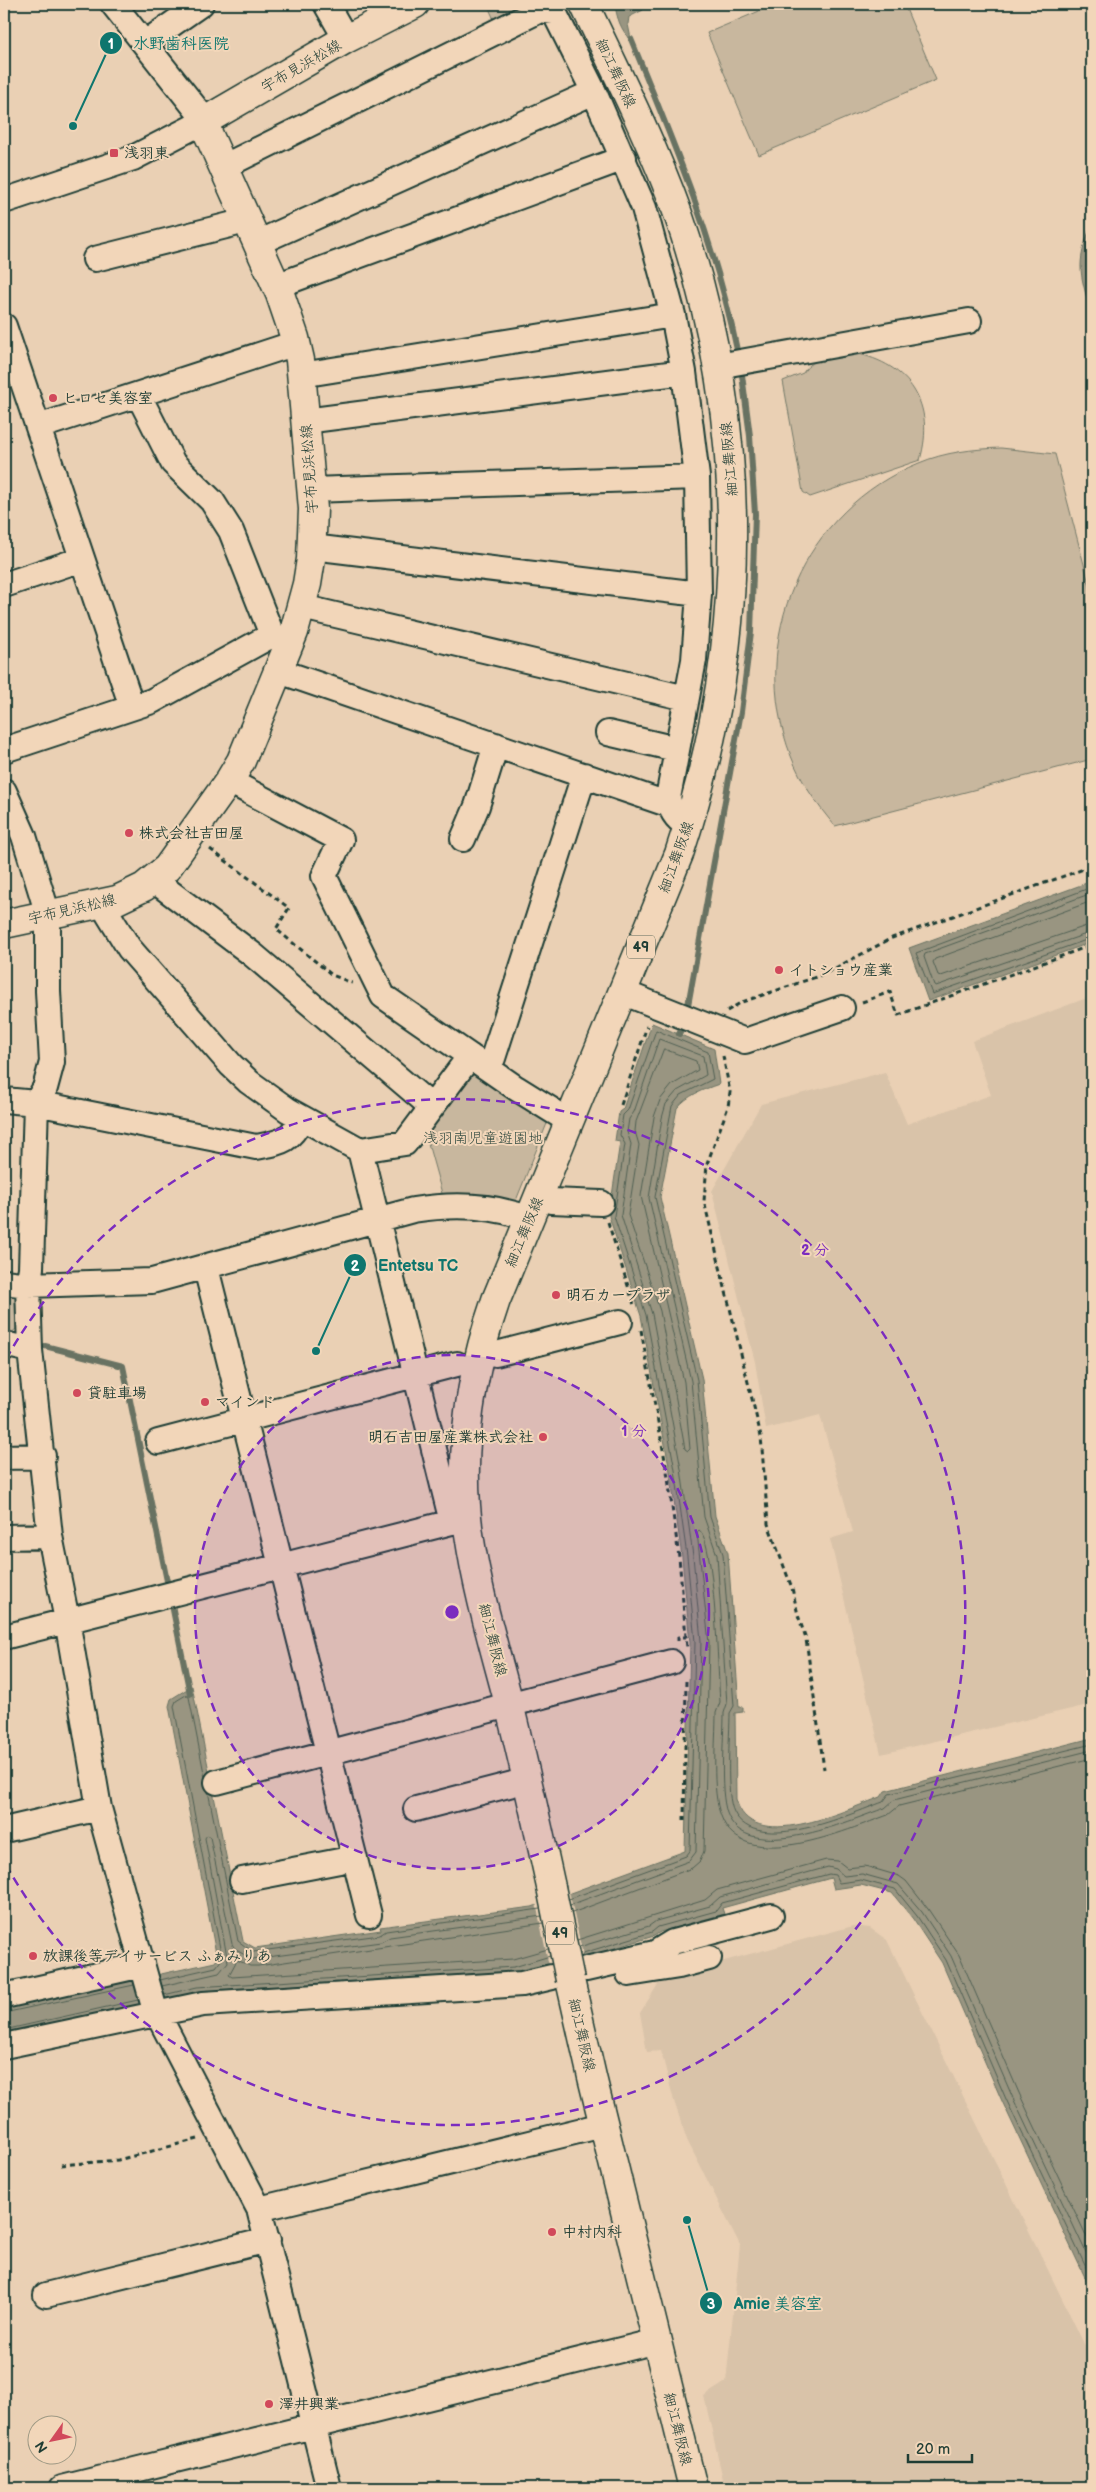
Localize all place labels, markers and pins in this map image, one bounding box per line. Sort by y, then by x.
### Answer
callout: 水野歯科医院 [98,28,239,59]
place label: 浅羽東 [124,144,169,163]
marker: 浅羽東 [108,147,120,159]
place label: ヒロセ美容室 [63,389,153,408]
marker: ヒロセ美容室 [47,392,59,404]
place label: 株式会社吉田屋 [139,824,244,843]
marker: 株式会社吉田屋 [123,827,135,839]
place label: イトショウ産業 [789,961,893,980]
marker: イトショウ産業 [773,964,785,976]
callout: Entetsu TC [343,1250,468,1281]
place label: 明石カープラザ [566,1286,670,1305]
marker: 明石カープラザ [550,1289,562,1301]
place label: 貸駐車場 [87,1384,147,1403]
marker: 貸駐車場 [71,1387,83,1399]
place label: マインド [215,1393,275,1412]
marker: マインド [199,1396,211,1408]
place label: 明石吉田屋産業株式会社 [368,1428,533,1447]
marker: 明石吉田屋産業株式会社 [537,1431,549,1443]
centre of rings [443,1603,461,1621]
place label: 放課後等デイサービス ふぁみりあ [43,1947,271,1966]
marker: 放課後等デイサービス ふぁみりあ [27,1950,39,1962]
place label: 中村内科 [562,2223,622,2242]
marker: 中村内科 [546,2226,558,2238]
callout: Amie 美容室 [699,2288,832,2319]
place label: 澤井興業 [279,2395,339,2414]
marker: 澤井興業 [263,2398,275,2410]

